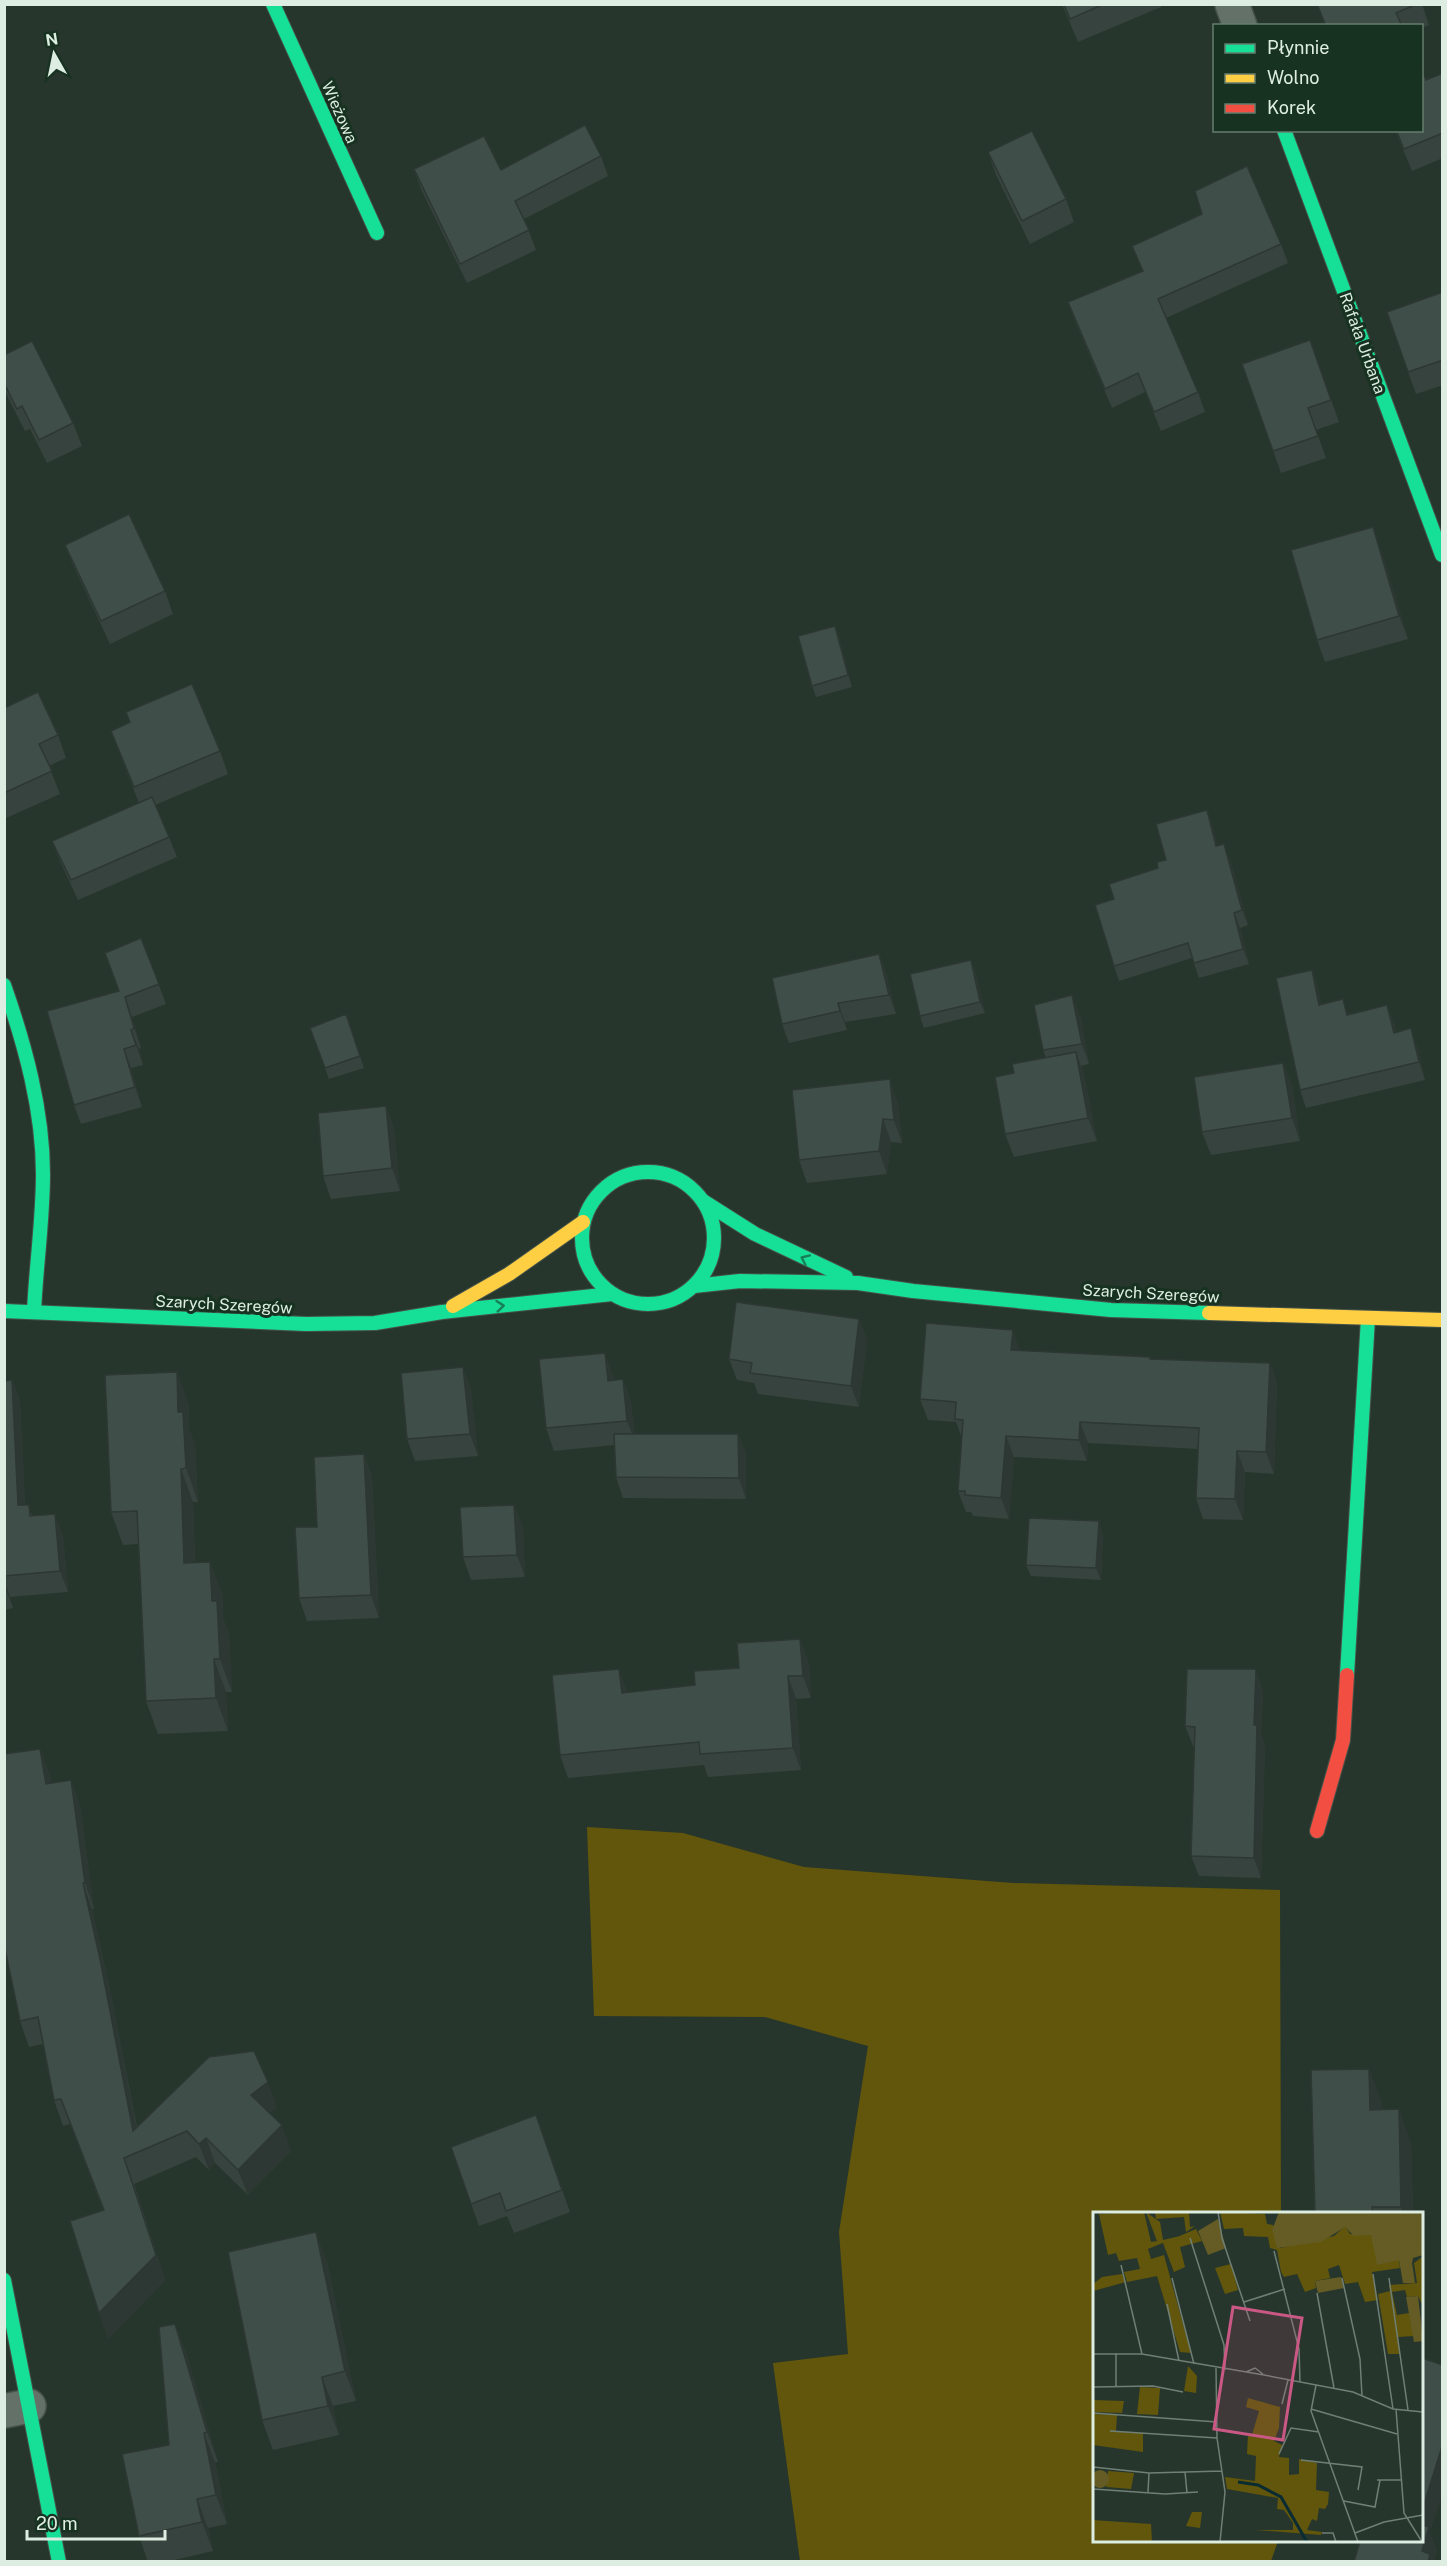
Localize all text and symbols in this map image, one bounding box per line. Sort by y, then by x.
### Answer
north arrow [24,24,84,84]
legend [1213,24,1423,132]
text: N [44,29,59,50]
text: Płynnie [1267,37,1330,58]
text: Wolno [1267,67,1319,88]
street label: Wieżowa [317,78,362,146]
text: Korek [1267,97,1316,118]
street label: Rafała Urbana [1335,290,1390,396]
one-way arrow [800,1254,811,1266]
street label: Szarych Szeregów [1082,1280,1221,1307]
street label: Szarych Szeregów [155,1291,294,1318]
one-way arrow [496,1300,505,1312]
inset map [1093,2212,1423,2542]
scale bar [27,2503,165,2541]
text: 20 m [36,2513,78,2534]

